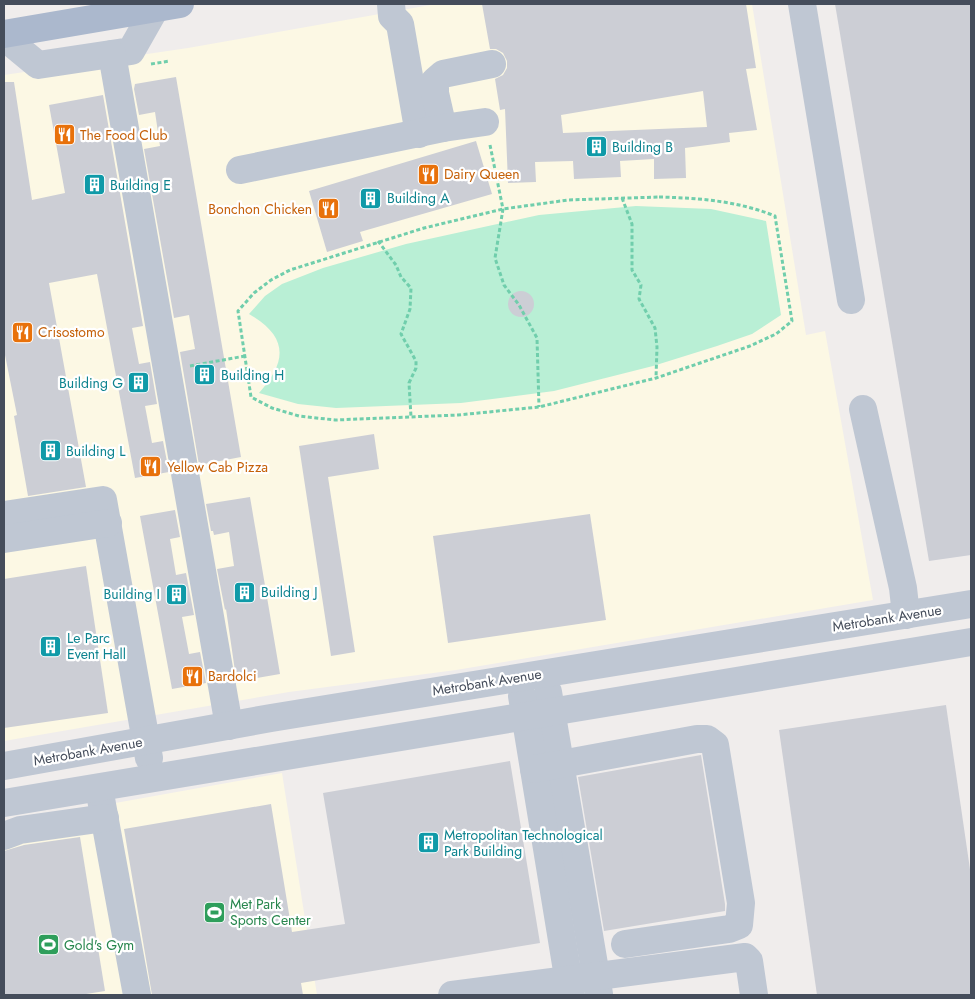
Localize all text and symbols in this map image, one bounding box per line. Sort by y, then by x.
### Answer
restaurant icon: The Food Club [52,123,76,147]
place label: The Food Club [80,125,167,145]
building icon: Building B [584,135,608,159]
place label: Building B [612,137,673,157]
restaurant icon: Dairy Queen [416,162,440,186]
place label: Dairy Queen [444,164,520,184]
building icon: Building E [82,173,106,197]
place label: Building E [110,175,171,195]
building icon: Building A [359,186,383,210]
place label: Building A [387,188,450,208]
restaurant icon: Bonchon Chicken [316,197,340,221]
place label: Bonchon Chicken [208,199,312,219]
restaurant icon: Crisostomo [10,320,34,344]
place label: Crisostomo [38,322,105,342]
building icon: Building H [193,363,217,387]
place label: Building H [221,365,284,385]
building icon: Building G [127,371,151,395]
place label: Building G [59,373,123,393]
building icon: Building L [38,439,62,463]
place label: Building L [66,441,126,461]
restaurant icon: Yellow Cab Pizza [139,455,163,479]
place label: Yellow Cab Pizza [167,457,268,477]
building icon: Building J [233,580,257,604]
building icon: Building I [164,582,188,606]
place label: Building J [261,582,318,602]
place label: Building I [103,584,160,604]
street label: Metrobank Avenue [831,600,943,636]
place label: Le Parc Event Hall [67,628,126,664]
building icon: Le Parc Event Hall [39,634,63,658]
restaurant icon: Bardolci [180,664,204,688]
street label: Metrobank Avenue [431,664,543,700]
place label: Bardolci [208,666,257,686]
street label: Metrobank Avenue [32,732,144,770]
place label: Metropolitan Technological Park Building [444,825,603,861]
building icon: Metropolitan Technological Park Building [416,831,440,855]
place label: Met Park Sports Center [230,894,311,930]
sports icon: Met Park Sports Center [202,900,226,924]
sports icon: Gold's Gym [36,933,60,957]
place label: Gold's Gym [64,935,134,955]

